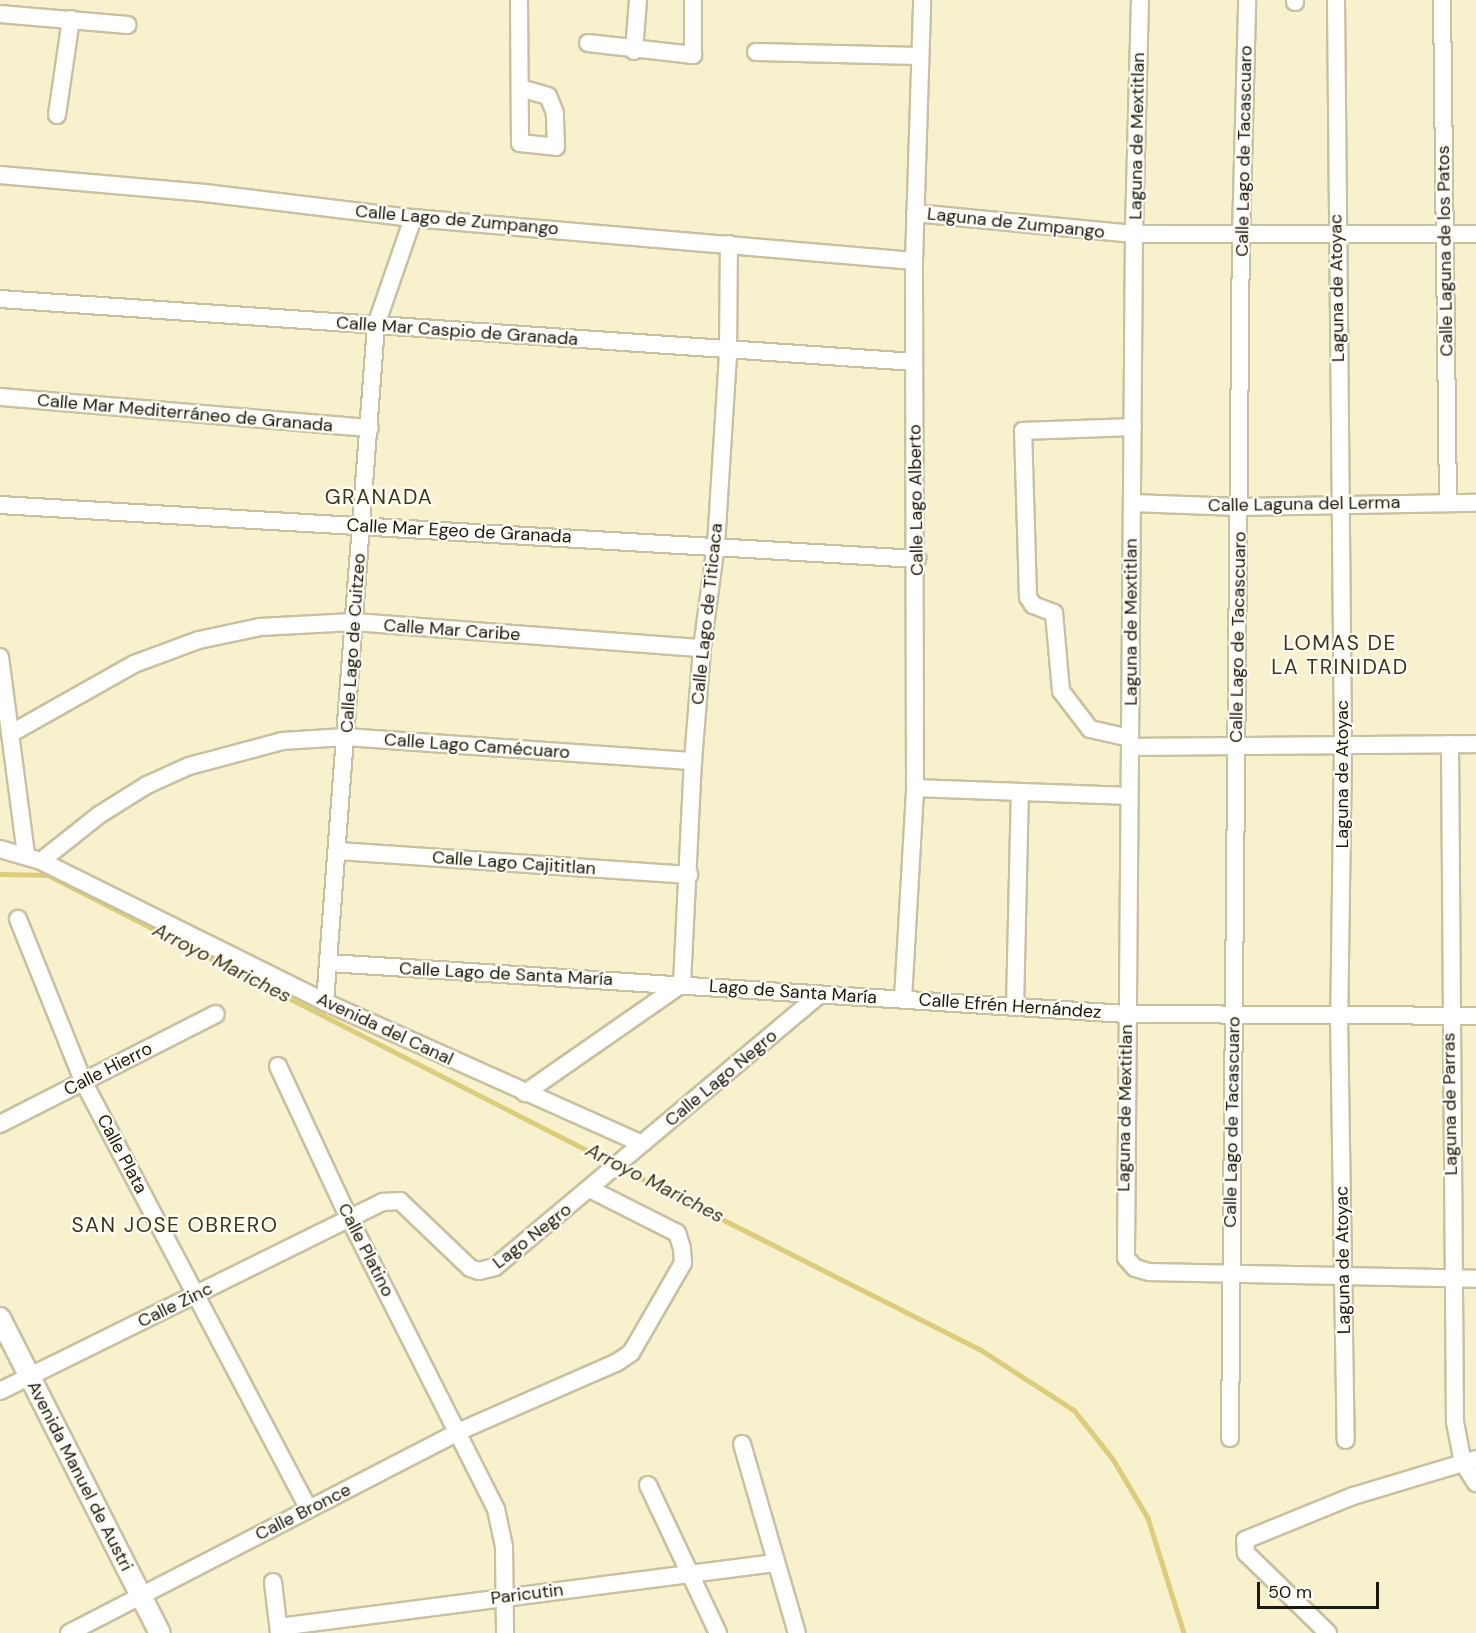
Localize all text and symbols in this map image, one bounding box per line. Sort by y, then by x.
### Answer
street label: Calle Lago de Tacascuaro [1231,45,1257,257]
street label: Laguna de Mextitlan [1125,52,1149,220]
street label: Calle Laguna de los Patos [1432,145,1458,357]
street label: Calle Lago de Zumpango [354,200,560,240]
street label: Laguna de Zumpango [926,203,1106,243]
street label: Laguna de Atoyac [1325,214,1349,362]
street label: Calle Mar Caspio de Granada [335,312,579,350]
street label: Calle Mar Mediterráneo de Granada [36,389,334,437]
street label: Calle Lago Alberto [904,424,928,576]
district label: GRANADA [325,484,433,510]
street label: Calle Laguna del Lerma [1208,492,1400,516]
street label: Calle Mar Egeo de Granada [346,514,572,548]
street label: Calle Lago de Titicaca [687,522,727,706]
street label: Calle Lago de Tacascuaro [1225,531,1251,743]
street label: Laguna de Mextitlan [1120,538,1142,706]
street label: Calle Lago de Cuitzeo [336,552,370,734]
street label: Calle Mar Caribe [383,614,521,646]
district label: LOMAS DE LA TRINIDAD [1271,630,1409,680]
street label: Laguna de Atoyac [1331,700,1353,848]
street label: Calle Lago Camécuaro [383,729,571,763]
street label: Calle Lago Cajititlan [431,847,597,879]
water label: Arroyo Mariches [149,918,295,1008]
street label: Calle Lago de Santa María [399,958,613,990]
street label: Lago de Santa María [708,975,878,1009]
street label: Avenida del Canal [313,988,457,1070]
street label: Calle Efrén Hernández [918,989,1102,1023]
street label: Calle Lago de Tacascuaro [1219,1016,1245,1228]
street label: Laguna de Mextitlan [1113,1024,1137,1192]
street label: Calle Lago Negro [661,1025,781,1131]
street label: Laguna de Parras [1438,1032,1462,1176]
street label: Calle Hierro [60,1038,156,1100]
street label: Calle Plata [92,1111,152,1197]
water label: Arroyo Mariches [582,1138,728,1228]
street label: Laguna de Atoyac [1331,1186,1355,1334]
street label: Lago Negro [488,1199,576,1273]
street label: Calle Platino [333,1200,399,1300]
district label: SAN JOSE OBRERO [71,1212,279,1238]
street label: Calle Zinc [134,1278,216,1332]
street label: Avenida Manuel de Austri [23,1377,137,1575]
street label: Calle Bronce [252,1479,354,1545]
scale bar [1260,1570,1382,1608]
street label: Paricutin [489,1579,565,1609]
text: 50 m [1268,1580,1312,1604]

